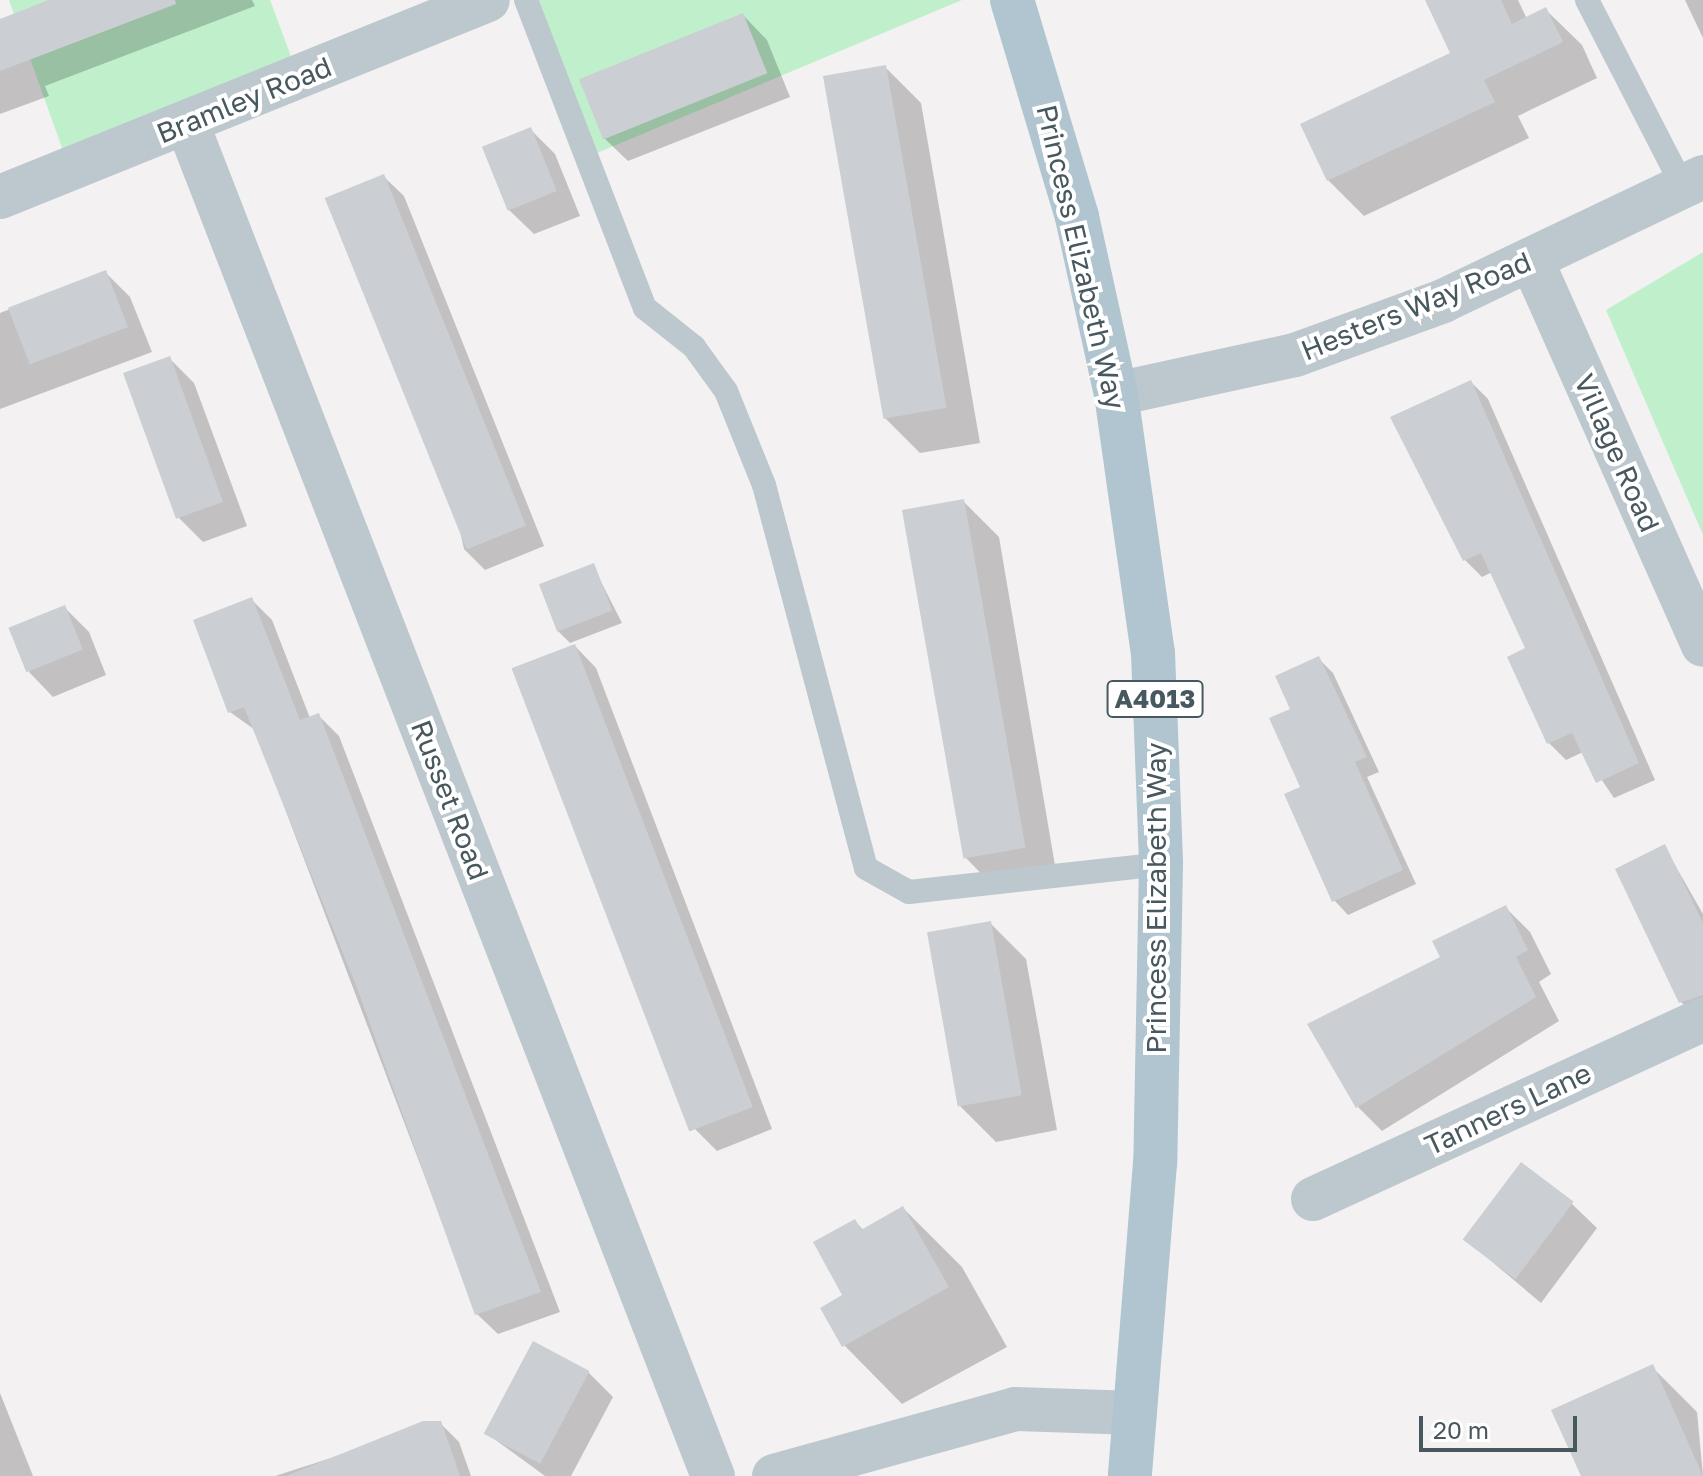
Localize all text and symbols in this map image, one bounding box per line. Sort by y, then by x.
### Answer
street label: Bramley Road [152,50,336,150]
street label: Princess Elizabeth Way [1030,102,1132,412]
street label: Hesters Way Road [1296,245,1536,367]
street label: Village Road [1567,369,1667,537]
road number: A4013 [1105,677,1205,721]
street label: Russet Road [404,715,496,885]
street label: Princess Elizabeth Way [1139,742,1173,1054]
street label: Tanners Lane [1420,1056,1596,1162]
scale bar [1423,1400,1581,1450]
text: 20 m [1433,1415,1489,1444]

